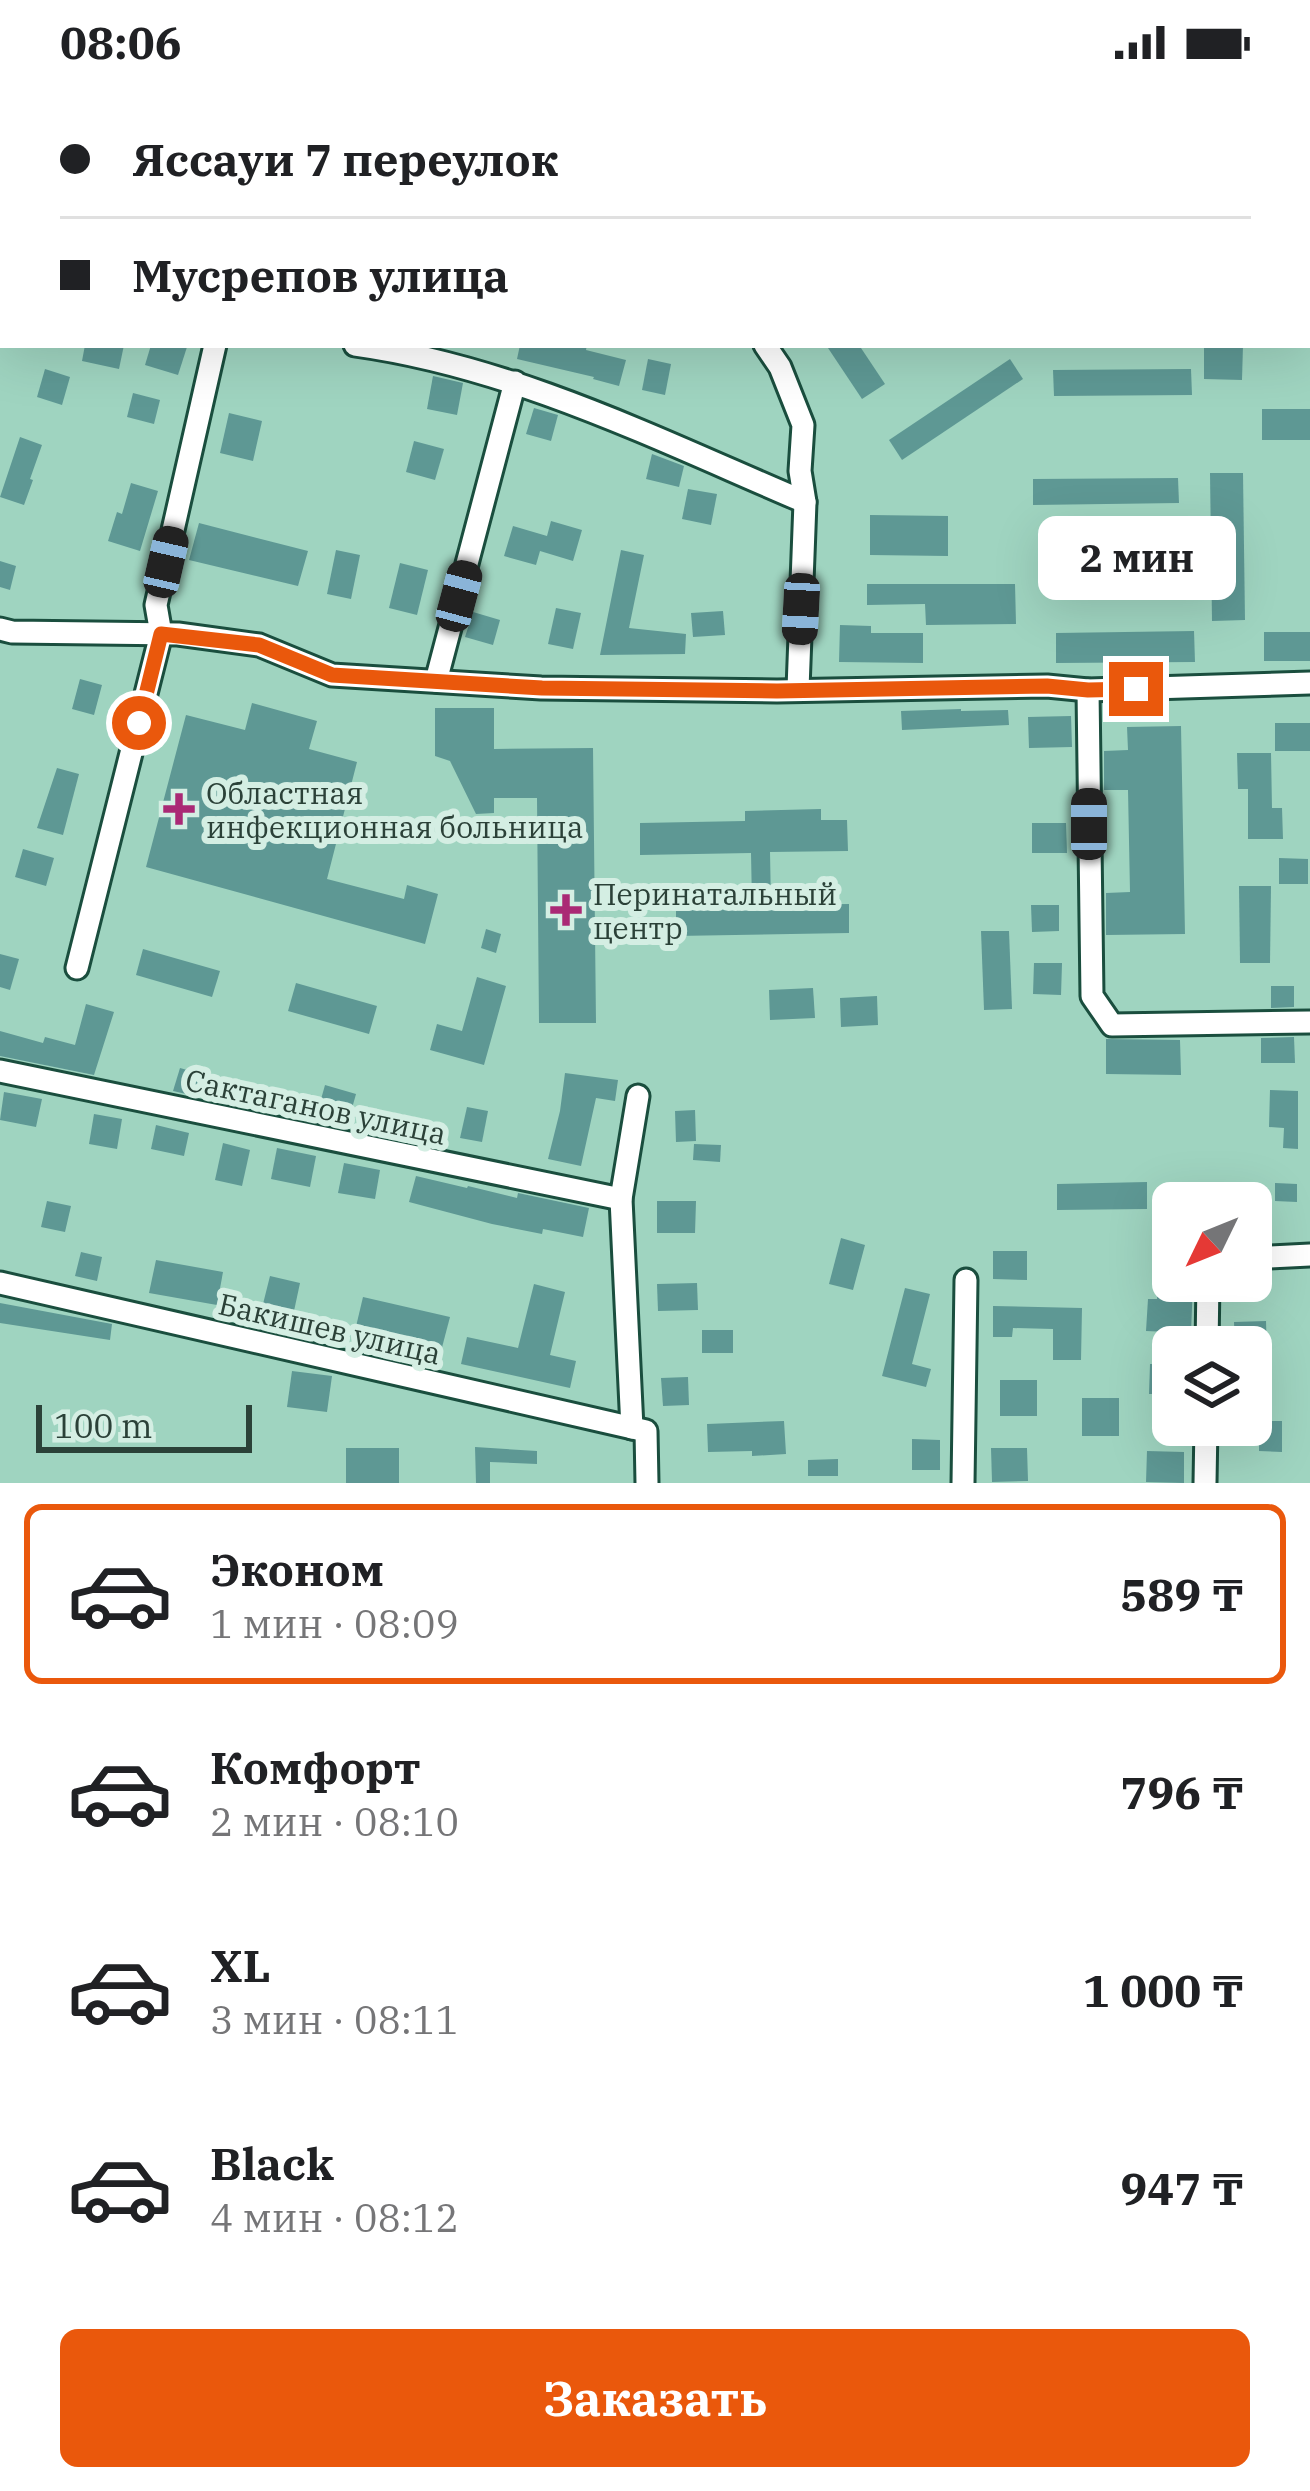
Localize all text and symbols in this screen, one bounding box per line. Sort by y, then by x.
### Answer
text: 08:06 [60,13,182,71]
text: Яссауи 7 переулок [132,130,558,188]
text: Мусрепов улица [132,246,509,304]
callout: 2 мин [1037,515,1235,599]
car [140,523,192,601]
text: 2 мин [1080,532,1194,583]
car [432,557,486,635]
car [781,572,821,646]
route end [1109,662,1163,716]
route start [112,696,166,750]
place label: Областная инфекционная больница [206,773,583,846]
car [1071,788,1107,860]
marker: Областная инфекционная больница [163,793,195,825]
place label: Перинатальный центр [593,874,837,947]
marker: Перинатальный центр [550,894,582,926]
street label: Сактаганов улица [182,1059,450,1153]
north arrow [1152,1182,1272,1302]
map controls [1152,1182,1272,1446]
street label: Бакишев улица [215,1283,445,1373]
button: layers [1152,1326,1272,1446]
scale bar [36,1399,252,1452]
text: 100 m [54,1404,153,1447]
icon: car [66,1540,174,1648]
text: Эконом [210,1540,384,1598]
text: 589 ₸ [1120,1565,1244,1623]
text: 1 мин · 08:09 [210,1598,459,1649]
icon: car [66,1738,174,1846]
text: Комфорт [210,1738,421,1796]
text: 796 ₸ [1120,1763,1244,1821]
text: 2 мин · 08:10 [210,1796,459,1847]
icon: car [66,1936,174,2044]
text: XL [210,1936,271,1994]
text: 1 000 ₸ [1083,1961,1244,2019]
text: 3 мин · 08:11 [210,1994,459,2045]
icon: car [66,2134,174,2242]
text: Black [210,2134,334,2192]
text: 947 ₸ [1120,2159,1244,2217]
text: 4 мин · 08:12 [210,2192,459,2243]
button: Заказать [60,2329,1250,2467]

